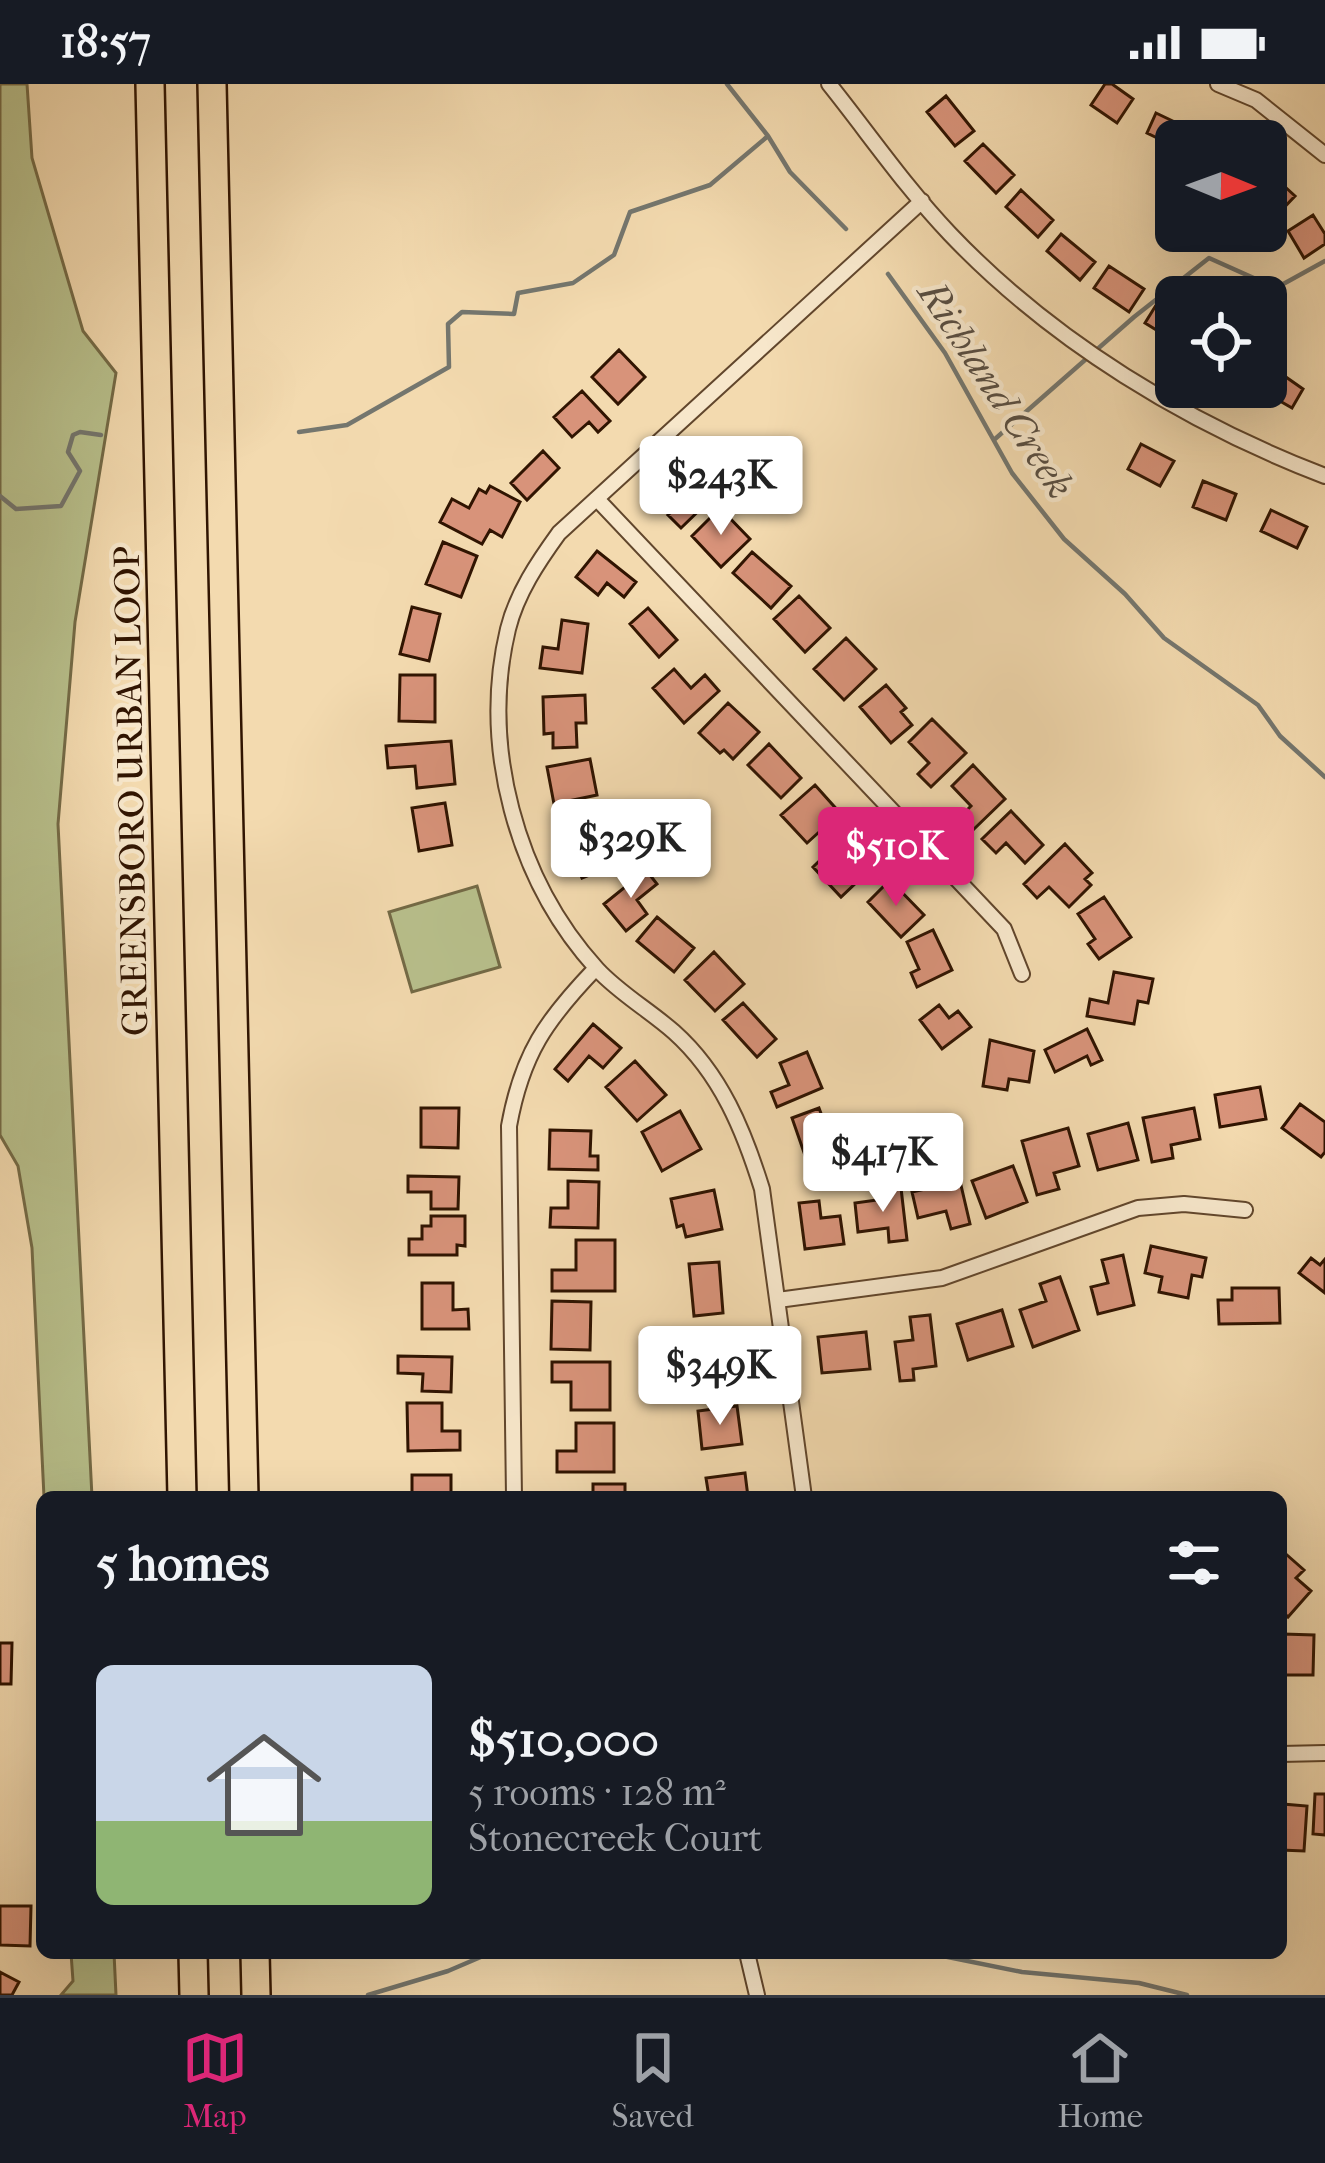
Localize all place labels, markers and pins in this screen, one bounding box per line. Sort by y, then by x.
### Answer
pin: $243K [637,436,805,538]
pin: $329K [547,799,715,901]
pin: $510K [812,807,980,909]
pin: $417K [799,1113,967,1215]
pin: $349K [636,1326,804,1428]

